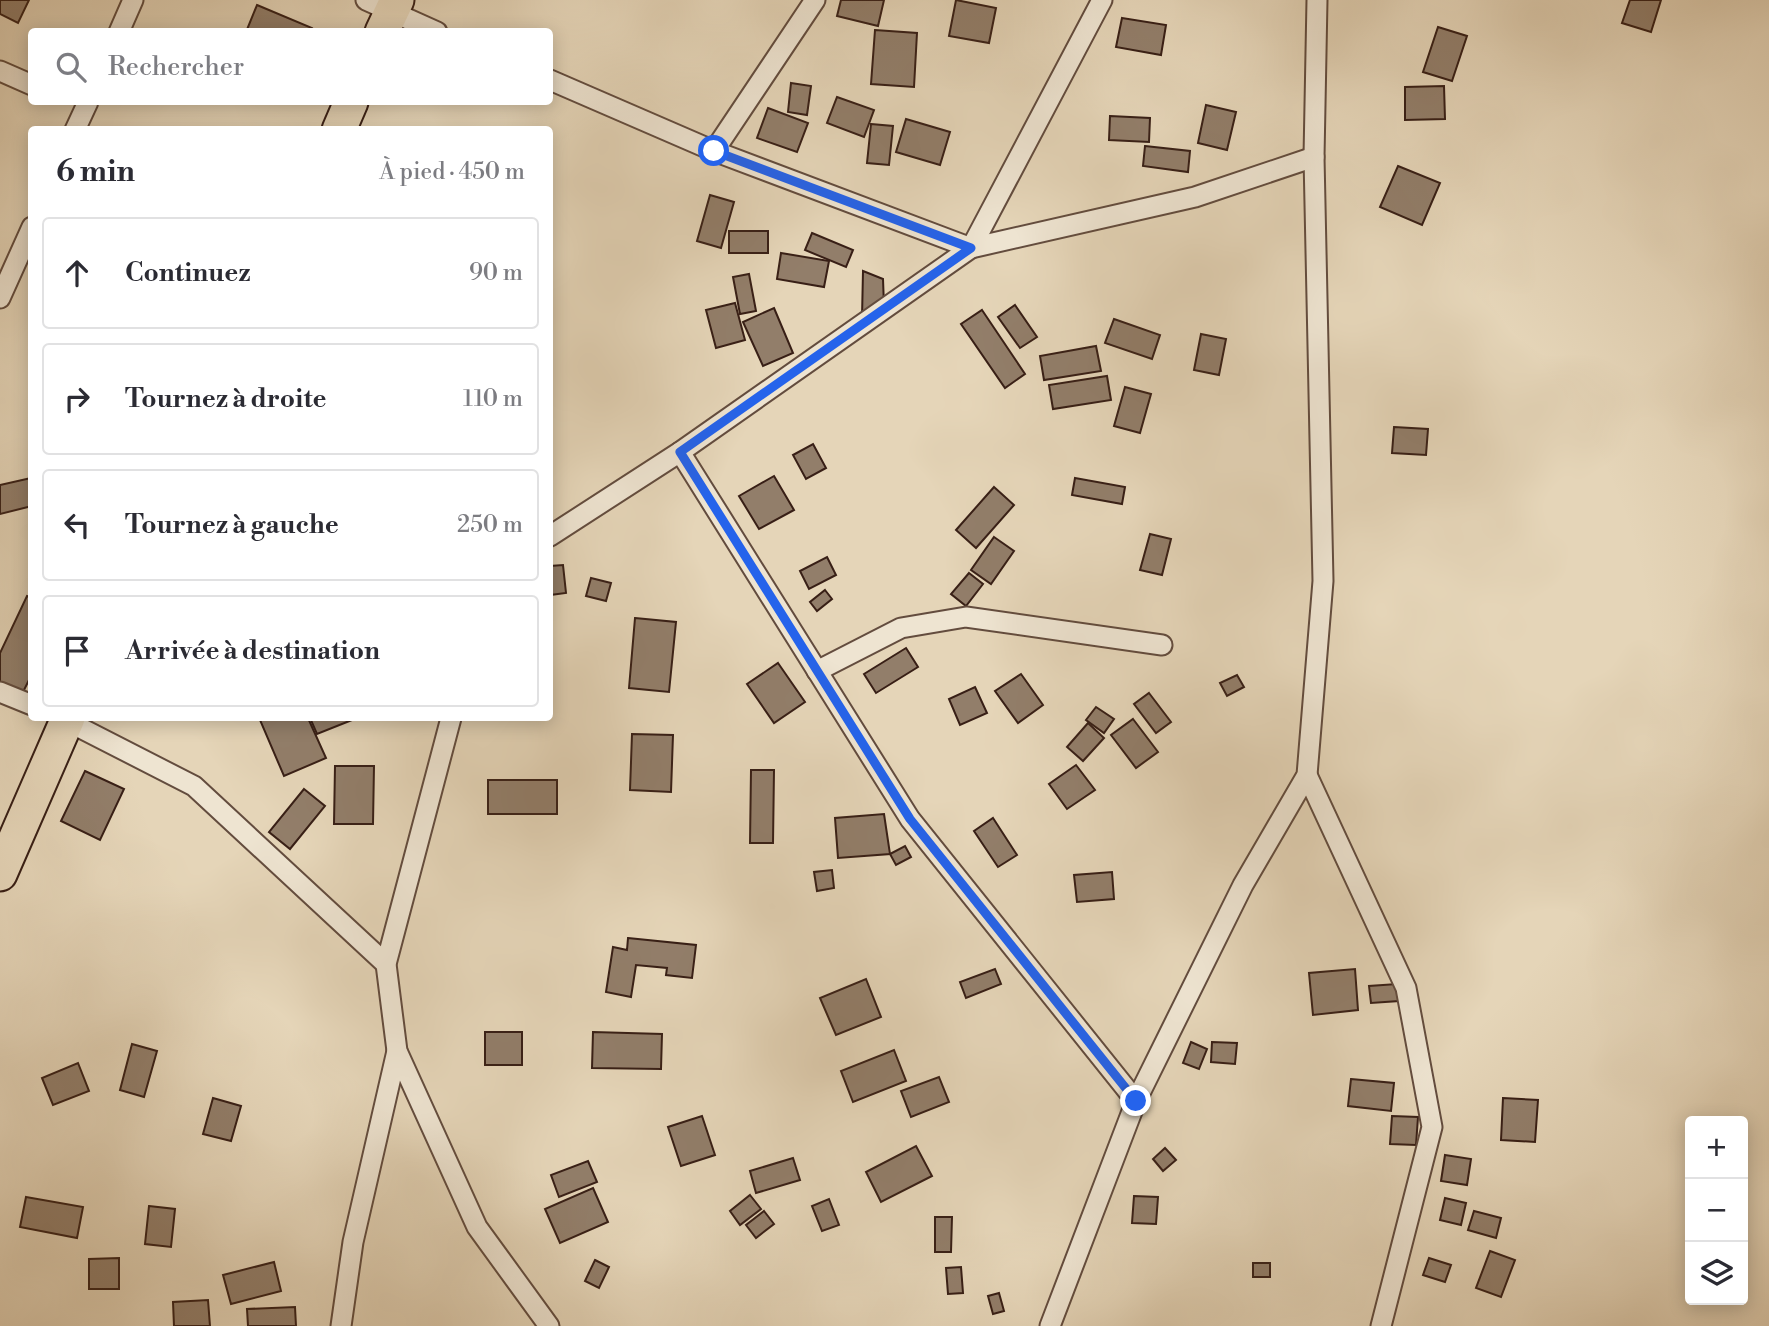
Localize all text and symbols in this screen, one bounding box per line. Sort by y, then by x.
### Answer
search box [28,28,553,105]
icon: search [52,48,90,86]
text: Rechercher [108,51,244,83]
route start [698,135,729,166]
text: 6 min [56,153,135,191]
text: À pied · 450 m [379,158,525,186]
icon: ahead [58,254,96,292]
text: Continuez [125,257,251,289]
text: 90 m [469,259,523,287]
icon: right [58,380,96,418]
text: Tournez à droite [125,383,327,415]
text: 110 m [463,385,523,413]
icon: left [58,506,96,544]
text: Tournez à gauche [125,509,339,541]
text: 250 m [457,511,523,539]
icon: arrive [58,632,96,670]
text: Arrivée à destination [125,635,380,667]
route end [1120,1085,1151,1116]
map controls [1685,1116,1748,1305]
button: + [1685,1116,1748,1179]
button: − [1685,1179,1748,1242]
button: layers [1685,1242,1748,1305]

